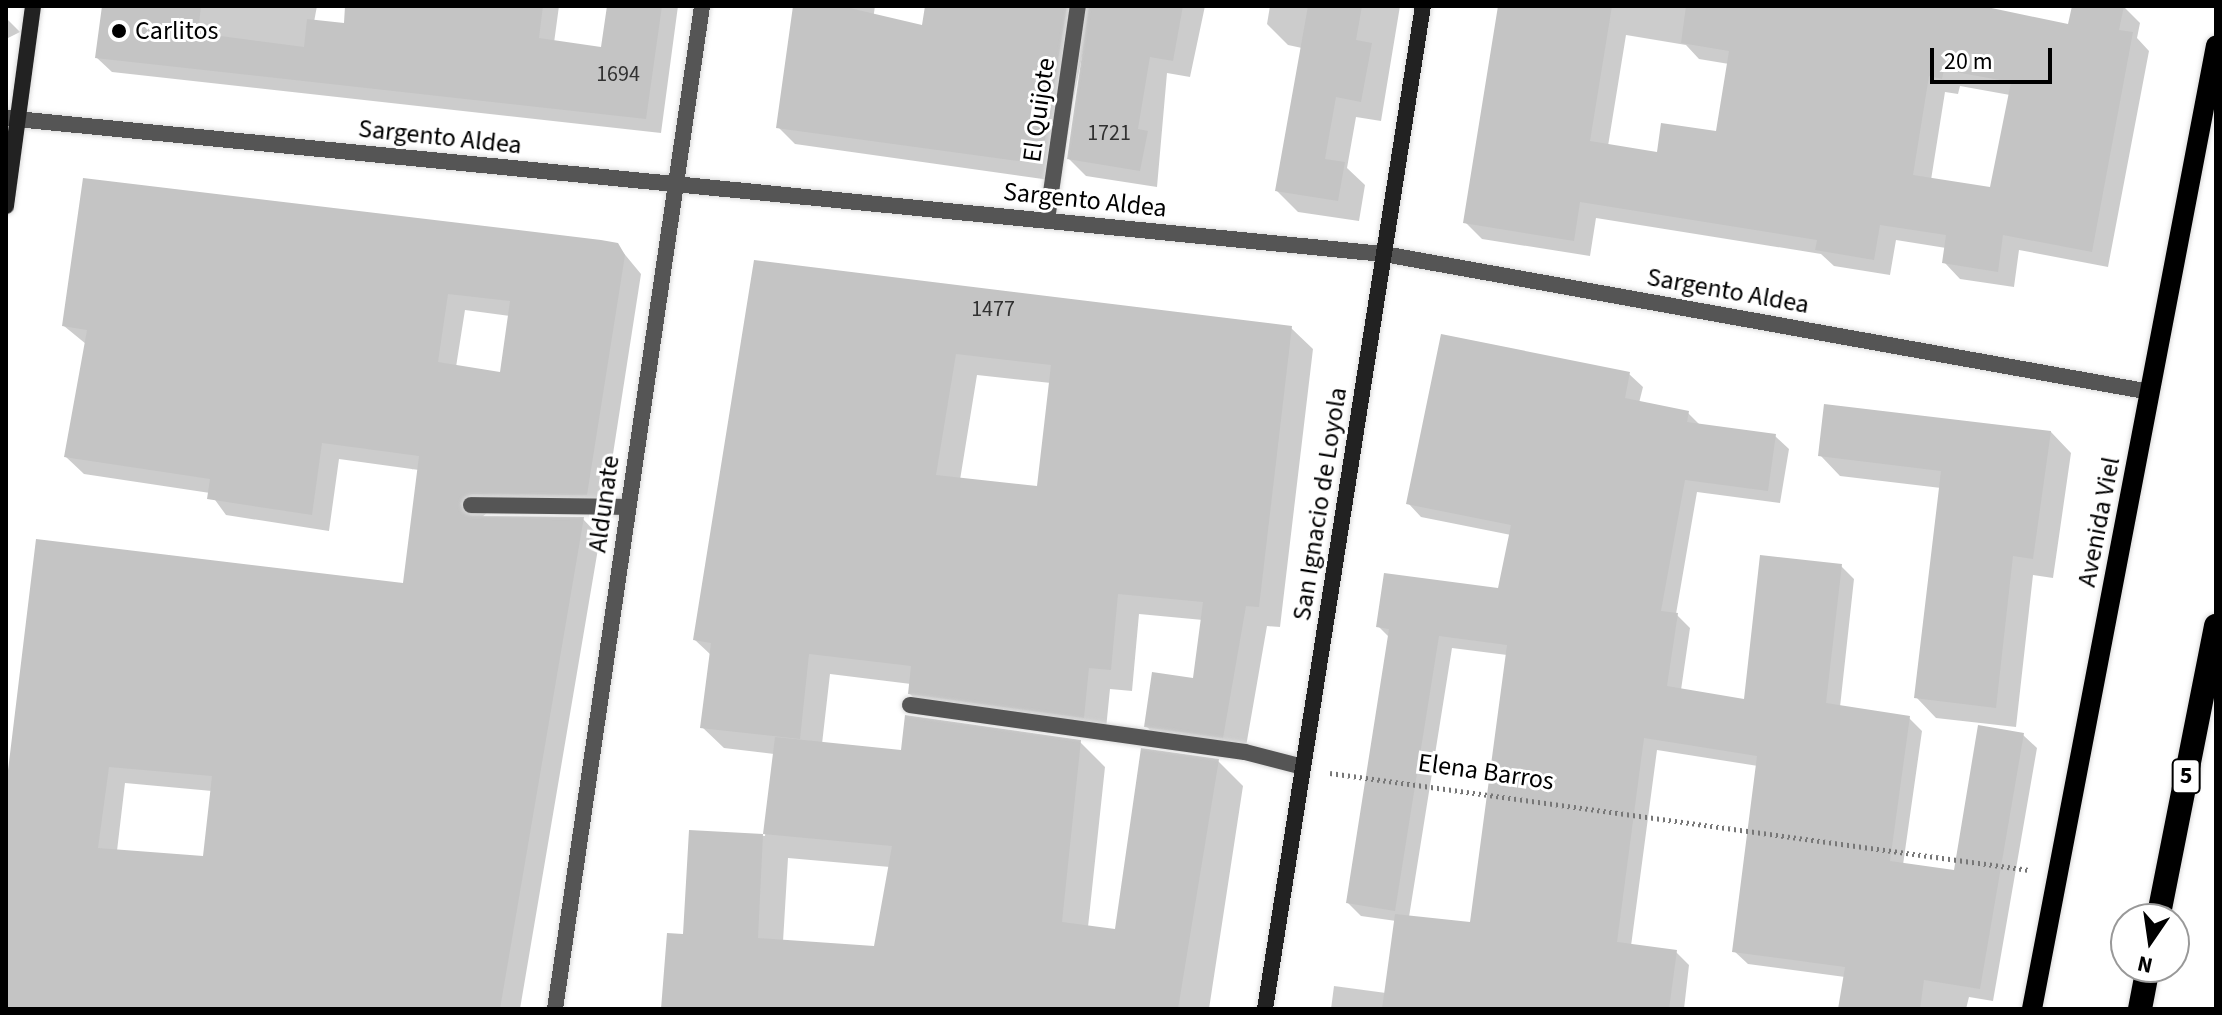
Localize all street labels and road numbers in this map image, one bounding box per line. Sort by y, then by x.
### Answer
street label: El Quijote [1016,56,1062,164]
street label: Sargento Aldea [357,113,523,161]
street label: Sargento Aldea [1002,176,1168,224]
street label: Sargento Aldea [1644,261,1812,321]
street label: San Ignacio de Loyola [1286,385,1354,623]
street label: Aldunate [582,453,626,555]
street label: Avenida Viel [2071,454,2127,590]
street label: Elena Barros [1416,747,1556,797]
road number: 5 [2170,756,2202,796]

